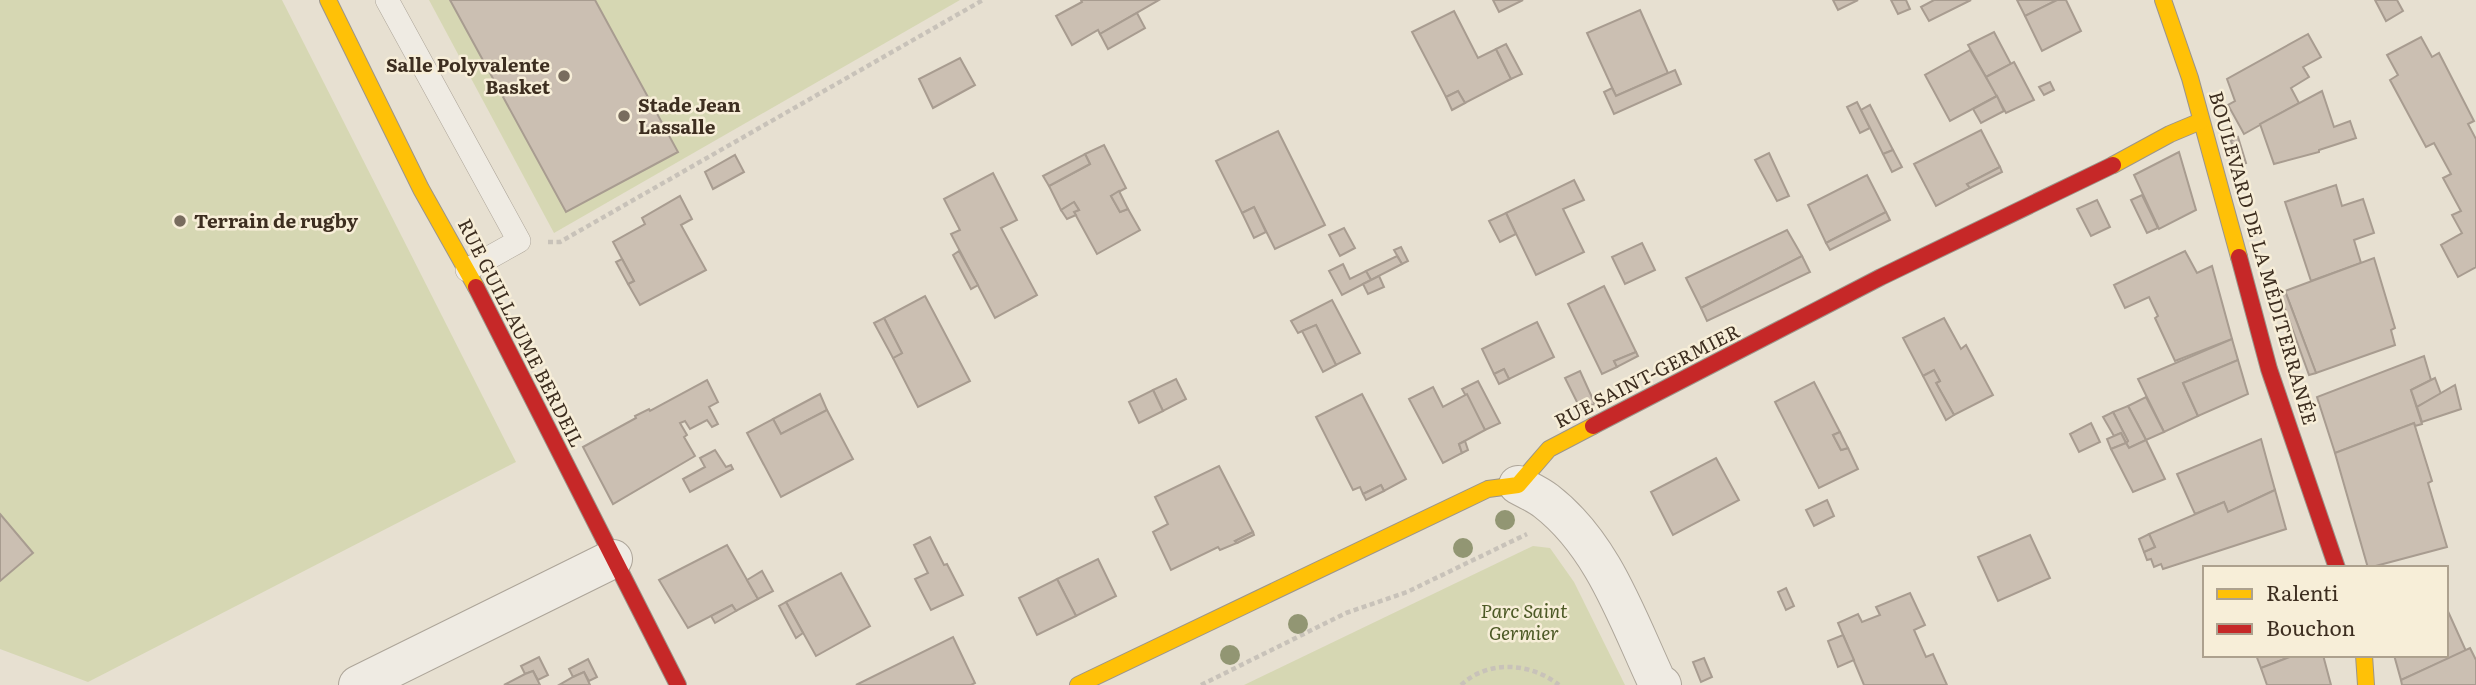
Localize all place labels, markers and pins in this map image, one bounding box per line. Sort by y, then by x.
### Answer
place label: Salle Polyvalente Basket [386,50,551,100]
marker: Salle Polyvalente Basket [556,68,572,84]
place label: Stade Jean Lassalle [638,90,741,140]
marker: Stade Jean Lassalle [616,108,632,124]
place label: Terrain de rugby [194,206,358,234]
marker: Terrain de rugby [172,213,188,229]

